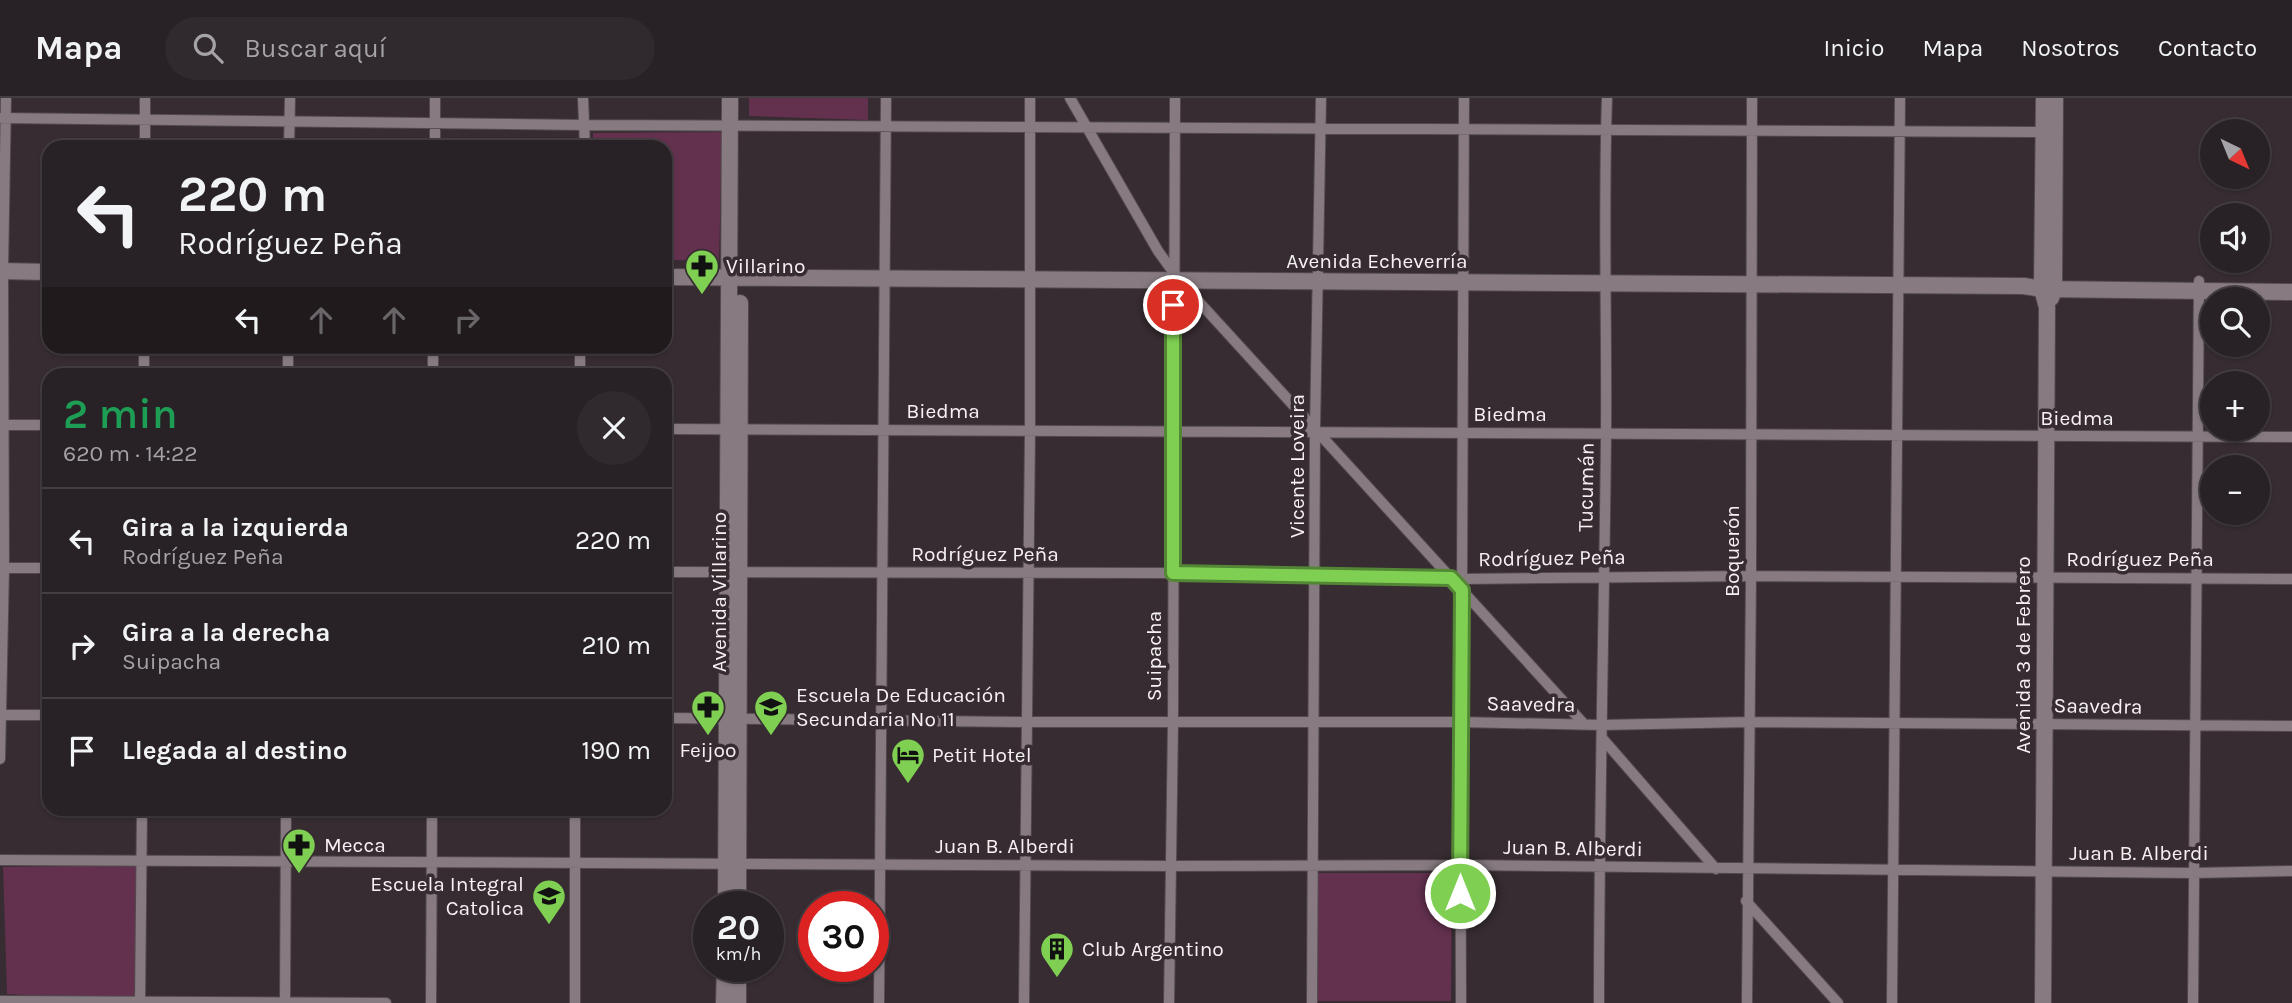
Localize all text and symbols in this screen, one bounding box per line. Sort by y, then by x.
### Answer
search box [165,17,655,80]
text: Mapa [35,29,123,67]
icon: search [189,29,227,67]
text: Buscar aquí [245,33,386,64]
text: Inicio [1823,34,1884,62]
text: Mapa [1922,34,1983,62]
text: Nosotros [2021,34,2120,62]
text: Contacto [2158,34,2257,62]
north arrow [2200,119,2270,189]
map controls [2200,119,2270,525]
text: 220 m [178,166,327,223]
icon: left [63,168,154,259]
button: sound [2200,203,2270,273]
text: Rodríguez Peña [178,225,403,262]
pharmacy icon: Villarino [683,247,721,296]
street label: Avenida Echeverría [1286,249,1468,273]
place label: Villarino [726,254,805,278]
pin [1143,275,1203,335]
icon: arrive [1154,286,1192,324]
button: search [2200,287,2270,357]
icon: left [229,301,267,339]
icon: ahead [302,301,340,339]
icon: ahead [375,301,413,339]
icon: right [448,301,486,339]
button: + [2200,371,2270,441]
text: 2 min [63,389,178,439]
button: close [577,391,651,465]
street label: Vicente Loveira [1285,394,1309,538]
street label: Biedma [906,399,980,423]
street label: Biedma [1473,402,1547,426]
street label: Biedma [2040,406,2114,430]
text: 620 m · 14:22 [63,440,198,467]
street label: Tucumán [1573,442,1599,532]
button: − [2200,455,2270,525]
street label: Boquerón [1720,505,1744,597]
text: Gira a la izquierda [122,512,349,543]
street label: Avenida Villarino [707,512,731,672]
icon: left [63,522,101,560]
text: 220 m [575,525,651,556]
street label: Rodríguez Peña [911,542,1059,566]
text: Rodríguez Peña [122,543,284,570]
street label: Rodríguez Peña [1478,545,1626,571]
street label: Rodríguez Peña [2066,547,2214,571]
street label: Avenida 3 de Febrero [2011,556,2035,754]
street label: Suipacha [1142,611,1166,701]
text: Gira a la derecha [122,617,331,648]
icon: right [63,627,101,665]
text: 210 m [581,630,651,661]
text: Suipacha [122,648,221,675]
place label: Escuela De Educación Secundaria Nº 11 [796,683,1006,731]
pharmacy icon: Feijoo [689,688,727,737]
school or university icon: Escuela De Educación Secundaria Nº 11 [752,688,790,737]
street label: Saavedra [1486,691,1576,717]
street label: Saavedra [2053,693,2143,719]
icon: arrive [63,732,101,770]
text: Llegada al destino [122,735,348,766]
text: 190 m [581,735,651,766]
hotel icon: Petit Hotel [889,736,927,785]
place label: Feijoo [680,738,737,762]
place label: Petit Hotel [932,743,1032,767]
pharmacy icon: Mecca [280,826,318,875]
place label: Mecca [324,833,386,857]
street label: Juan B. Alberdi [935,834,1075,858]
street label: Juan B. Alberdi [1503,835,1643,861]
street label: Juan B. Alberdi [2069,841,2209,865]
position arrow [1423,856,1497,930]
place label: Escuela Integral Catolica [370,872,524,920]
school or university icon: Escuela Integral Catolica [530,877,568,926]
speed limit sign: 30 [798,891,889,982]
text: 20 [717,907,760,948]
building icon: Club Argentino [1038,930,1076,979]
place label: Club Argentino [1082,937,1224,961]
text: km/h [716,943,761,965]

